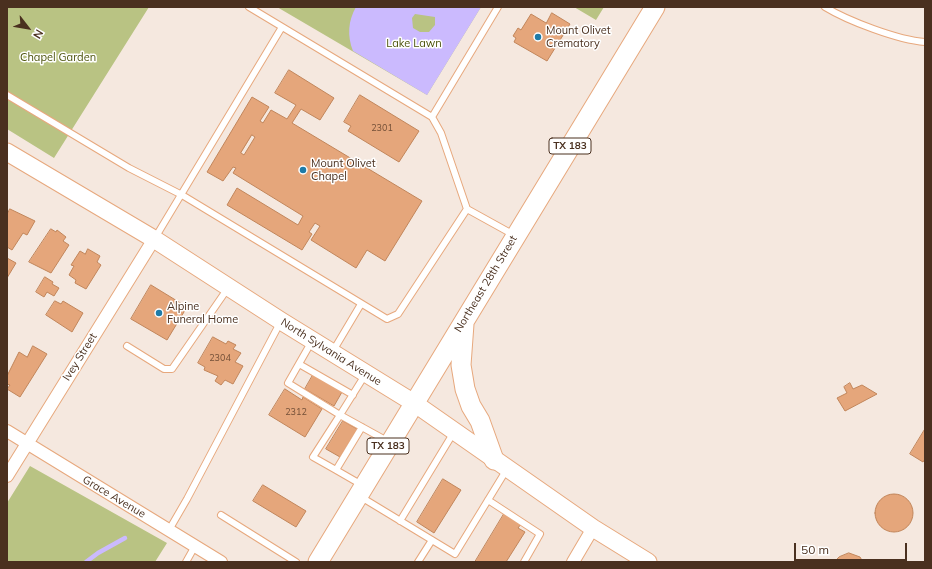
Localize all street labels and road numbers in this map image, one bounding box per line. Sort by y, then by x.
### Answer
road number: TX 183 [549,138,591,154]
street label: Northeast 28th Street [452,233,520,335]
street label: North Sylvania Avenue [278,316,384,388]
street label: Ivey Street [60,331,100,383]
road number: TX 183 [367,438,409,454]
street label: Grace Avenue [80,473,148,521]

